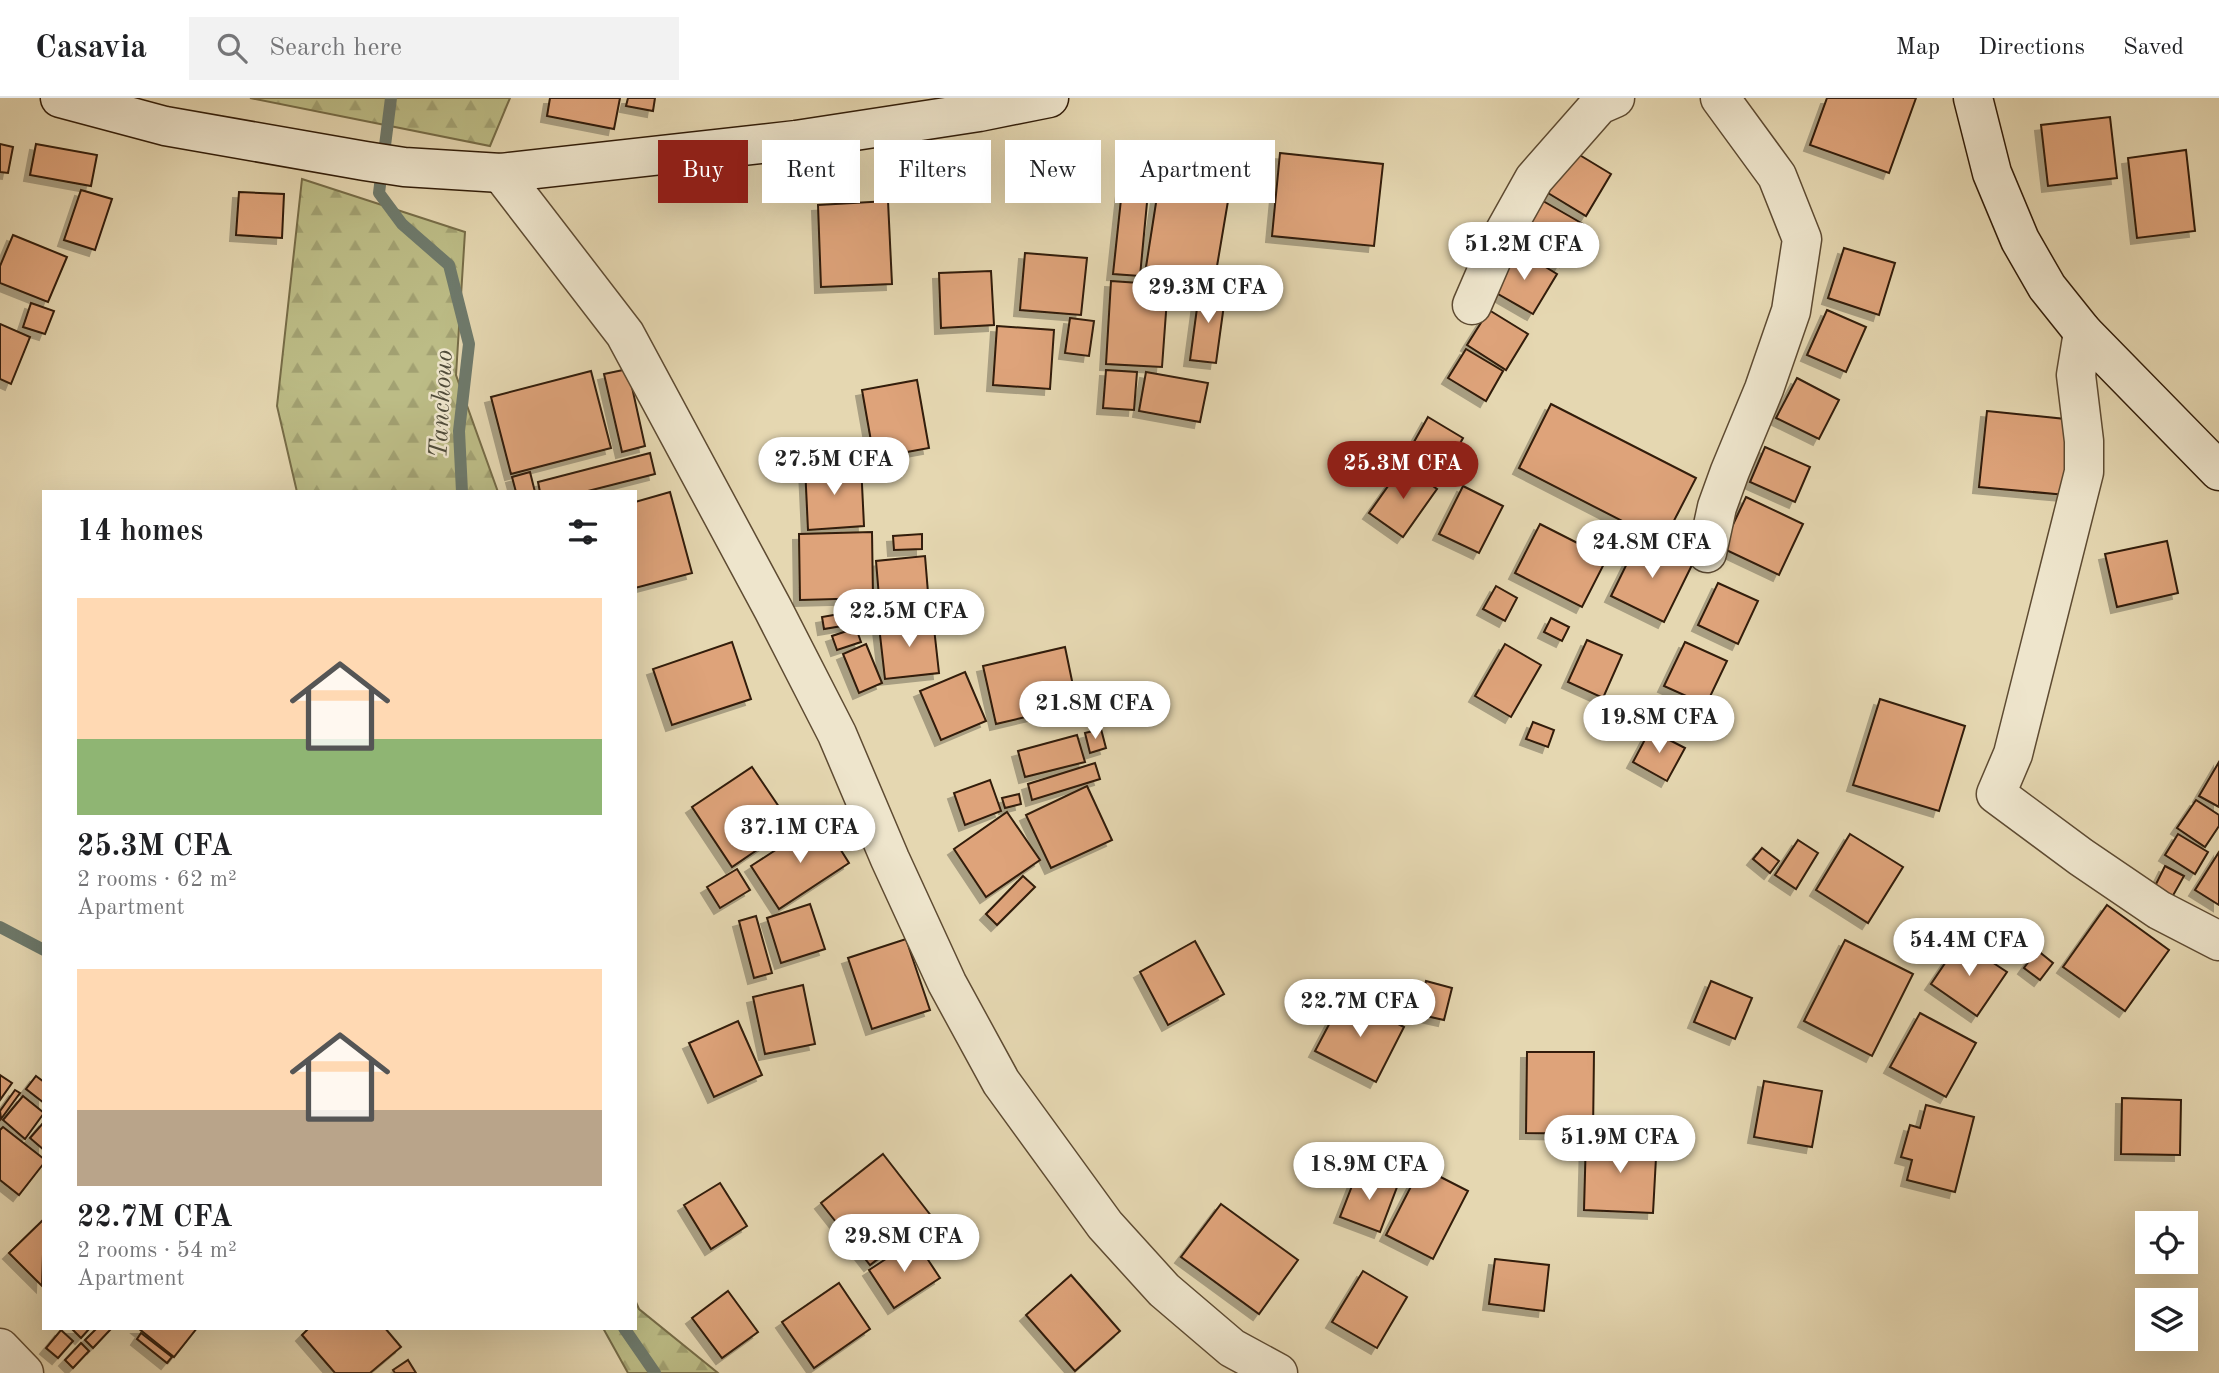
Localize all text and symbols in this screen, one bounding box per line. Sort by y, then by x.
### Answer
search box [189,17,679,80]
icon: search [213,29,251,67]
text: Casavia [35,32,147,65]
text: Search here [269,35,402,61]
text: Map [1896,36,1940,60]
text: Directions [1978,36,2085,60]
text: Saved [2123,36,2184,60]
chip: Buy [658,140,748,203]
chip: Rent [762,140,860,203]
chip: Filters [874,140,991,203]
chip: New [1005,140,1101,203]
chip: Apartment [1115,140,1275,203]
pin: 51.2M CFA [1444,222,1604,282]
text: 51.2M CFA [1464,233,1584,256]
pin: 29.3M CFA [1128,266,1288,325]
text: 29.3M CFA [1148,276,1268,299]
water label: Tanchouo [426,349,458,459]
pin: 27.5M CFA [754,438,914,497]
pin: 25.3M CFA [1323,442,1483,501]
text: 27.5M CFA [774,448,894,471]
text: 25.3M CFA [1343,452,1463,475]
icon: filters [564,513,602,551]
text: 14 homes [77,517,203,547]
pin: 24.8M CFA [1572,520,1732,580]
text: 24.8M CFA [1592,531,1712,554]
pin: 22.5M CFA [829,589,989,649]
text: 22.5M CFA [849,600,969,623]
icon: home [277,643,403,769]
pin: 21.8M CFA [1015,682,1175,741]
text: 21.8M CFA [1035,692,1155,715]
pin: 19.8M CFA [1579,696,1739,755]
text: 19.8M CFA [1599,706,1719,729]
pin: 37.1M CFA [720,806,880,865]
text: 37.1M CFA [740,816,860,839]
text: 25.3M CFA [77,832,233,862]
text: 2 rooms · 62 m² [77,868,237,891]
text: Apartment [77,896,185,919]
pin: 54.4M CFA [1889,918,2049,978]
text: 54.4M CFA [1909,929,2029,952]
pin: 22.7M CFA [1280,979,1440,1039]
text: 22.7M CFA [1300,990,1420,1013]
icon: home [277,1014,403,1140]
pin: 51.9M CFA [1540,1116,1700,1175]
text: 51.9M CFA [1560,1126,1680,1149]
pin: 18.9M CFA [1289,1142,1449,1202]
text: 18.9M CFA [1309,1153,1429,1176]
text: 22.7M CFA [77,1203,233,1233]
map controls [2135,1211,2198,1351]
button: locate [2135,1211,2198,1274]
pin: 29.8M CFA [824,1214,984,1274]
text: 29.8M CFA [844,1225,964,1248]
text: 2 rooms · 54 m² [77,1239,237,1262]
text: Apartment [77,1267,185,1290]
button: layers [2135,1288,2198,1351]

